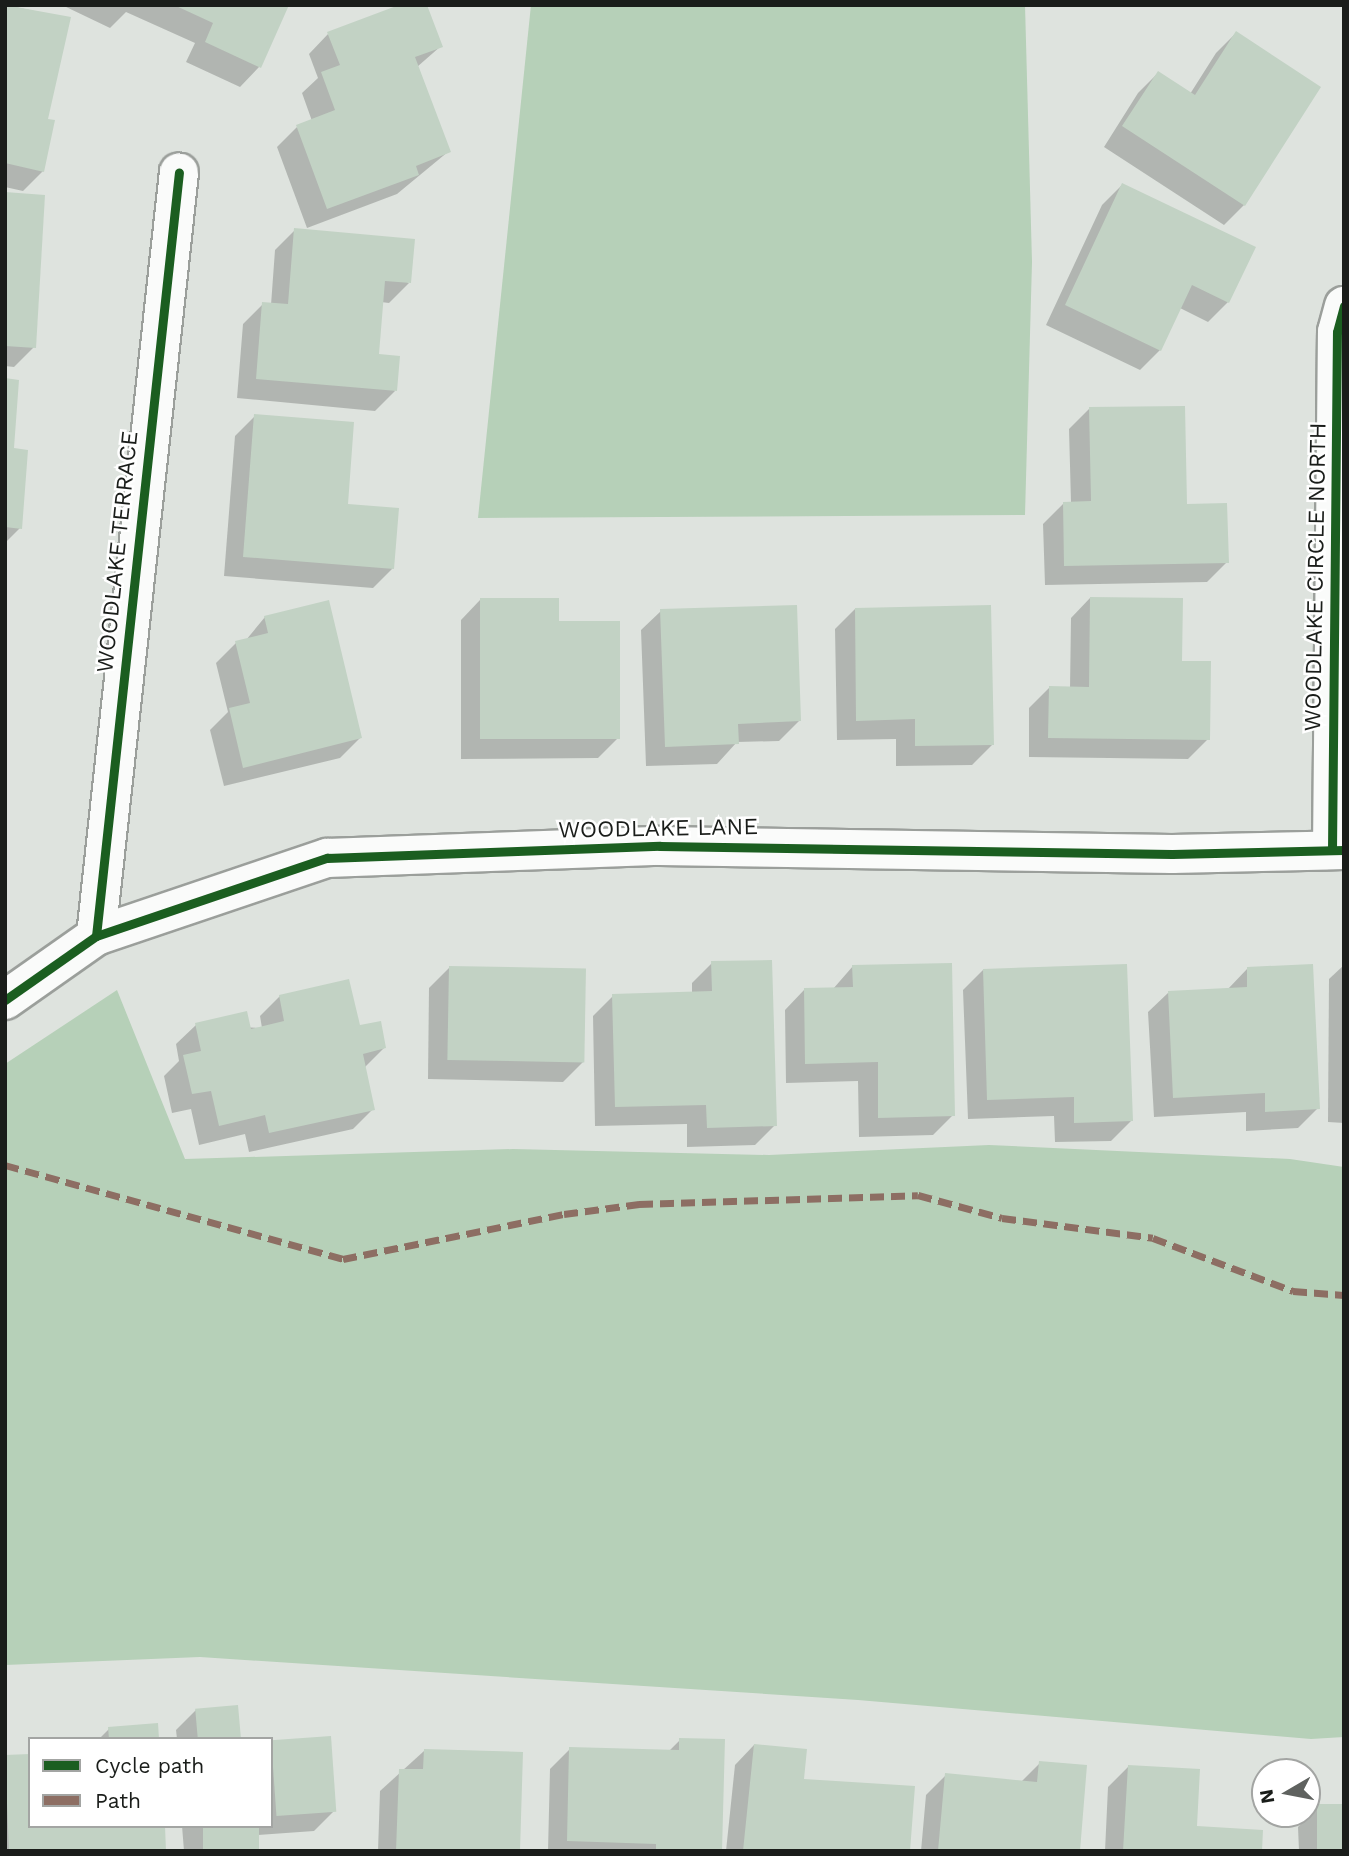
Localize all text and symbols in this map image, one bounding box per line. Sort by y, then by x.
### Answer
street label: WOODLAKE CIRCLE NORTH [1300,422,1332,732]
street label: WOODLAKE TERRACE [92,429,144,675]
street label: WOODLAKE LANE [558,813,758,845]
legend [28,1737,273,1828]
text: Cycle path [95,1753,204,1778]
north arrow [1251,1758,1321,1828]
text: N [1254,1787,1279,1805]
text: Path [95,1788,141,1813]

